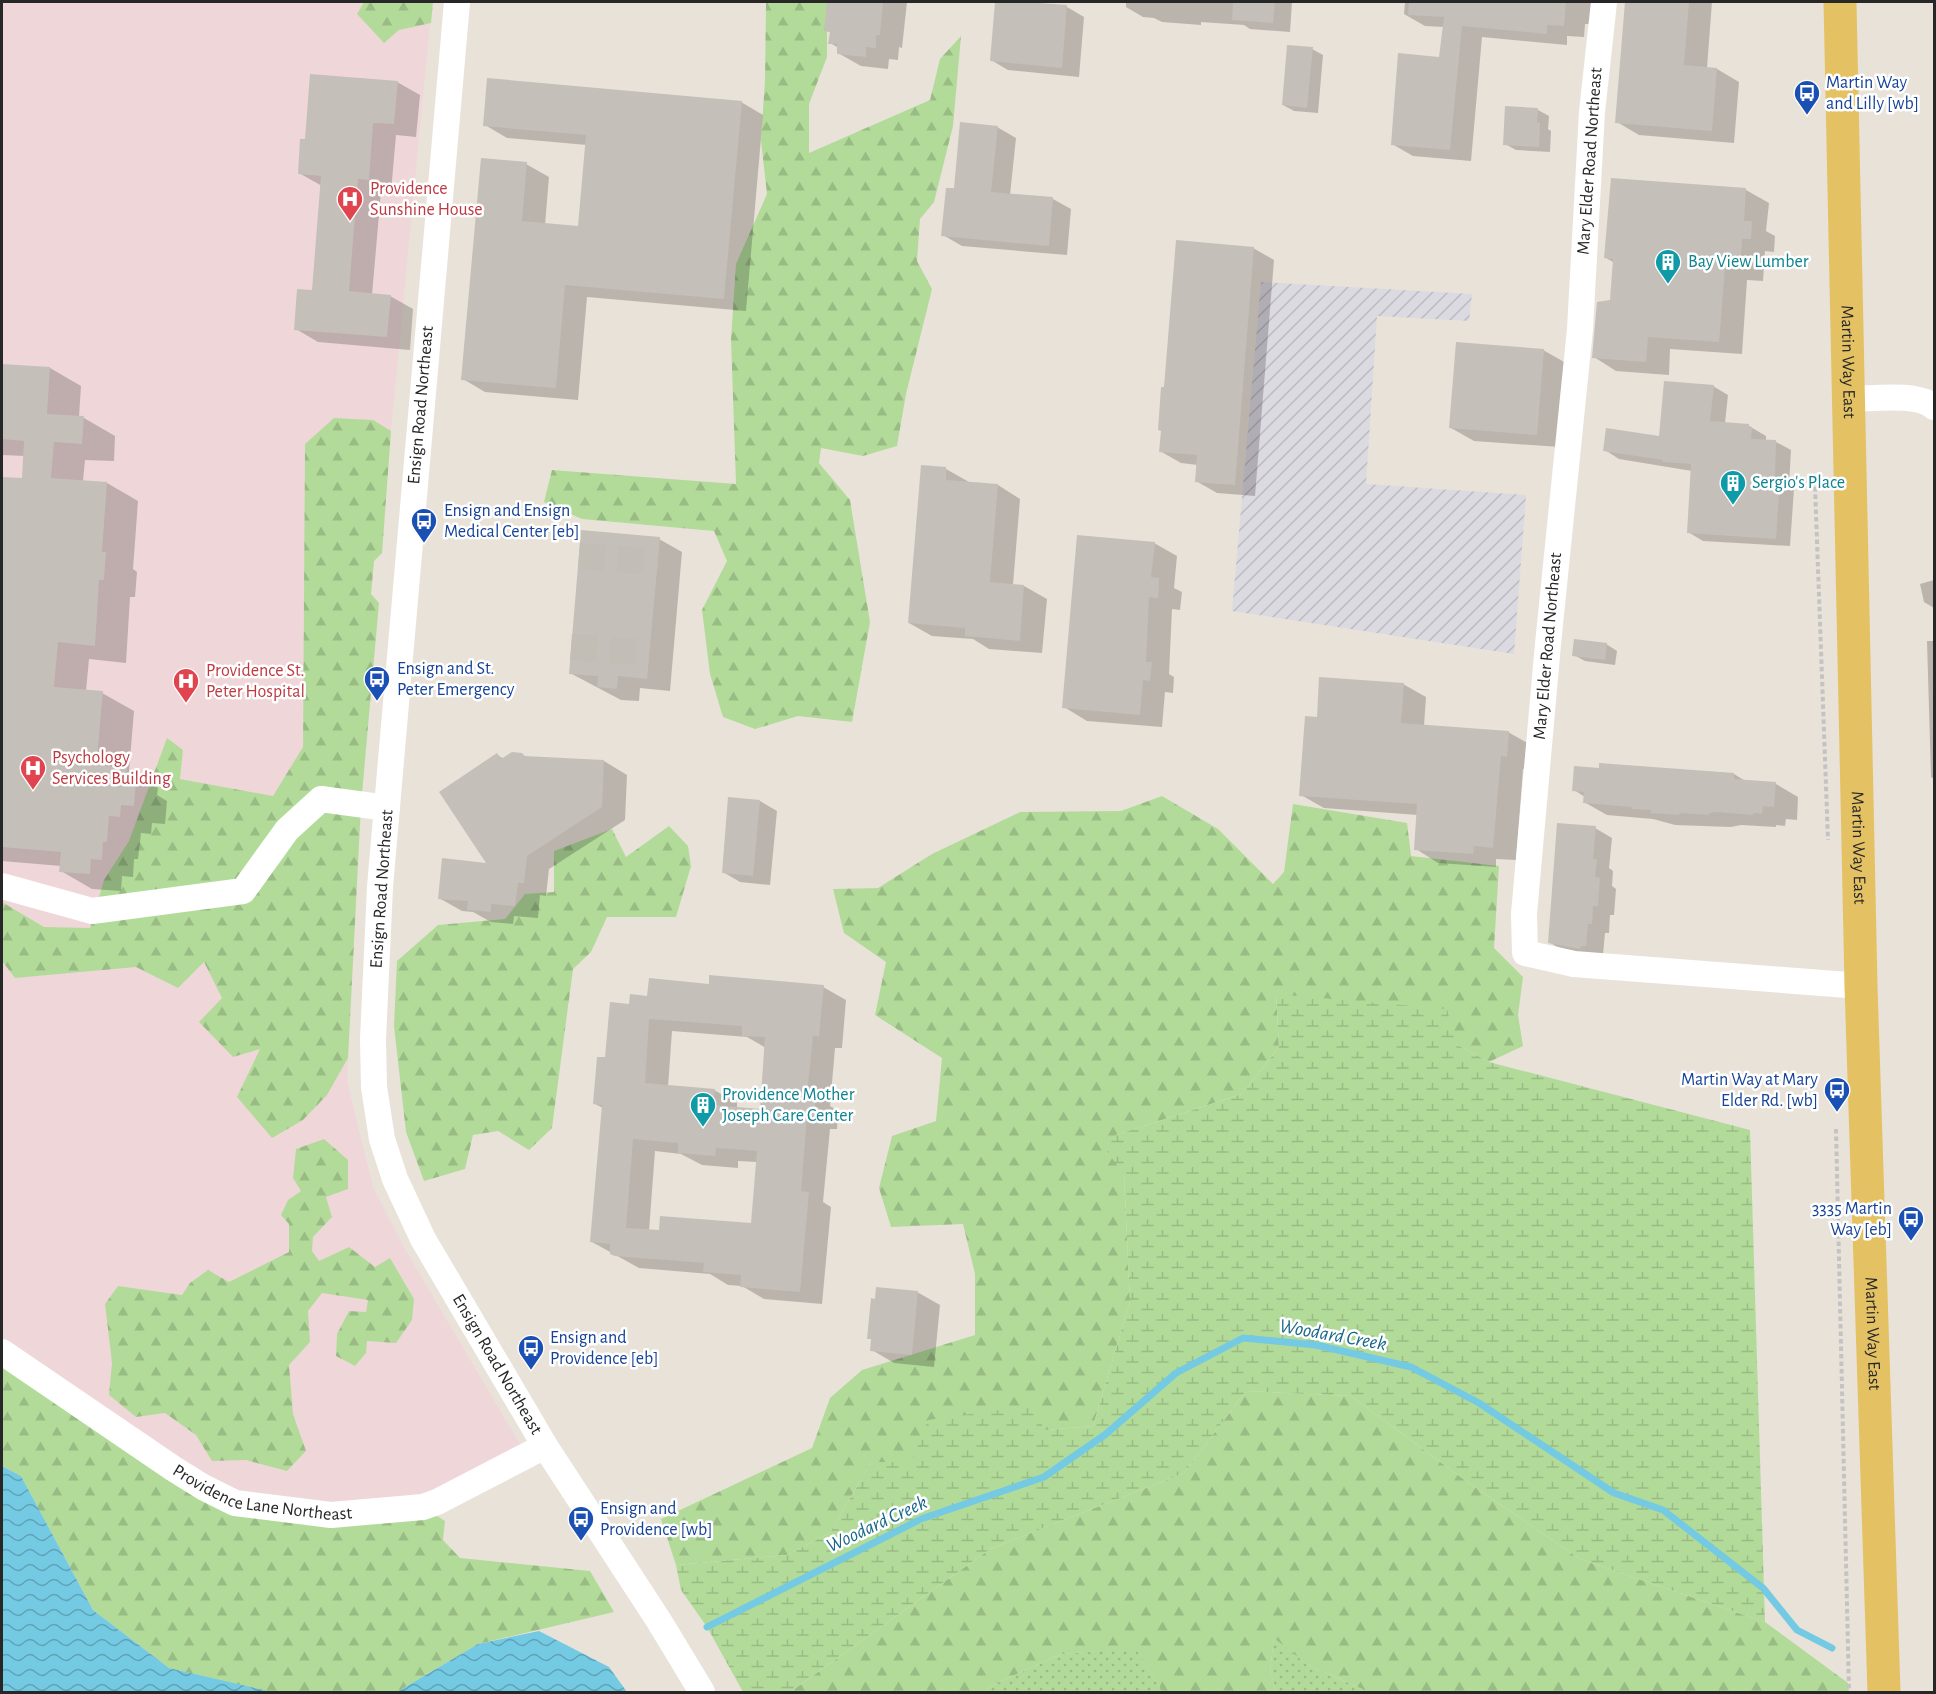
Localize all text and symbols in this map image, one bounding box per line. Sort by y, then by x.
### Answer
street label: Mary Elder Road Northeast [1574,67,1606,255]
place label: Martin Way and Lilly [wb] [1826,74,1919,113]
bus stop icon: Martin Way and Lilly [wb] [1792,78,1822,116]
place label: Providence Sunshine House [370,180,483,219]
hospital icon: Providence Sunshine House [335,184,365,222]
building icon: Bay View Lumber [1653,247,1683,285]
place label: Bay View Lumber [1688,253,1809,271]
street label: Martin Way East [1837,305,1858,419]
street label: Ensign Road Northeast [405,325,437,485]
building icon: Sergio's Place [1718,468,1748,506]
place label: Sergio's Place [1752,474,1845,492]
place label: Ensign and Ensign Medical Center [eb] [444,502,579,541]
bus stop icon: Ensign and Ensign Medical Center [eb] [409,506,439,544]
street label: Mary Elder Road Northeast [1531,551,1565,740]
place label: Ensign and St. Peter Emergency [397,660,515,699]
place label: Providence St. Peter Hospital [206,662,305,701]
bus stop icon: Ensign and St. Peter Emergency [362,664,392,702]
hospital icon: Providence St. Peter Hospital [171,666,201,704]
place label: Psychology Services Building [52,749,171,788]
hospital icon: Psychology Services Building [18,753,48,791]
street label: Martin Way East [1848,791,1868,905]
street label: Ensign Road Northeast [367,809,397,969]
place label: Martin Way at Mary Elder Rd. [wb] [1681,1071,1818,1110]
bus stop icon: Martin Way at Mary Elder Rd. [wb] [1822,1075,1852,1113]
place label: Providence Mother Joseph Care Center [722,1086,855,1125]
building icon: Providence Mother Joseph Care Center [688,1090,718,1128]
place label: 3335 Martin Way [eb] [1812,1200,1892,1239]
bus stop icon: 3335 Martin Way [eb] [1896,1204,1926,1242]
street label: Martin Way East [1861,1277,1883,1391]
street label: Ensign Road Northeast [449,1291,545,1438]
water label: Woodard Creek [1278,1316,1388,1354]
place label: Ensign and Providence [eb] [550,1329,659,1368]
bus stop icon: Ensign and Providence [eb] [516,1333,546,1371]
street label: Providence Lane Northeast [169,1461,353,1524]
water label: Woodard Creek [824,1492,930,1556]
place label: Ensign and Providence [wb] [600,1500,712,1539]
bus stop icon: Ensign and Providence [wb] [566,1504,596,1542]

